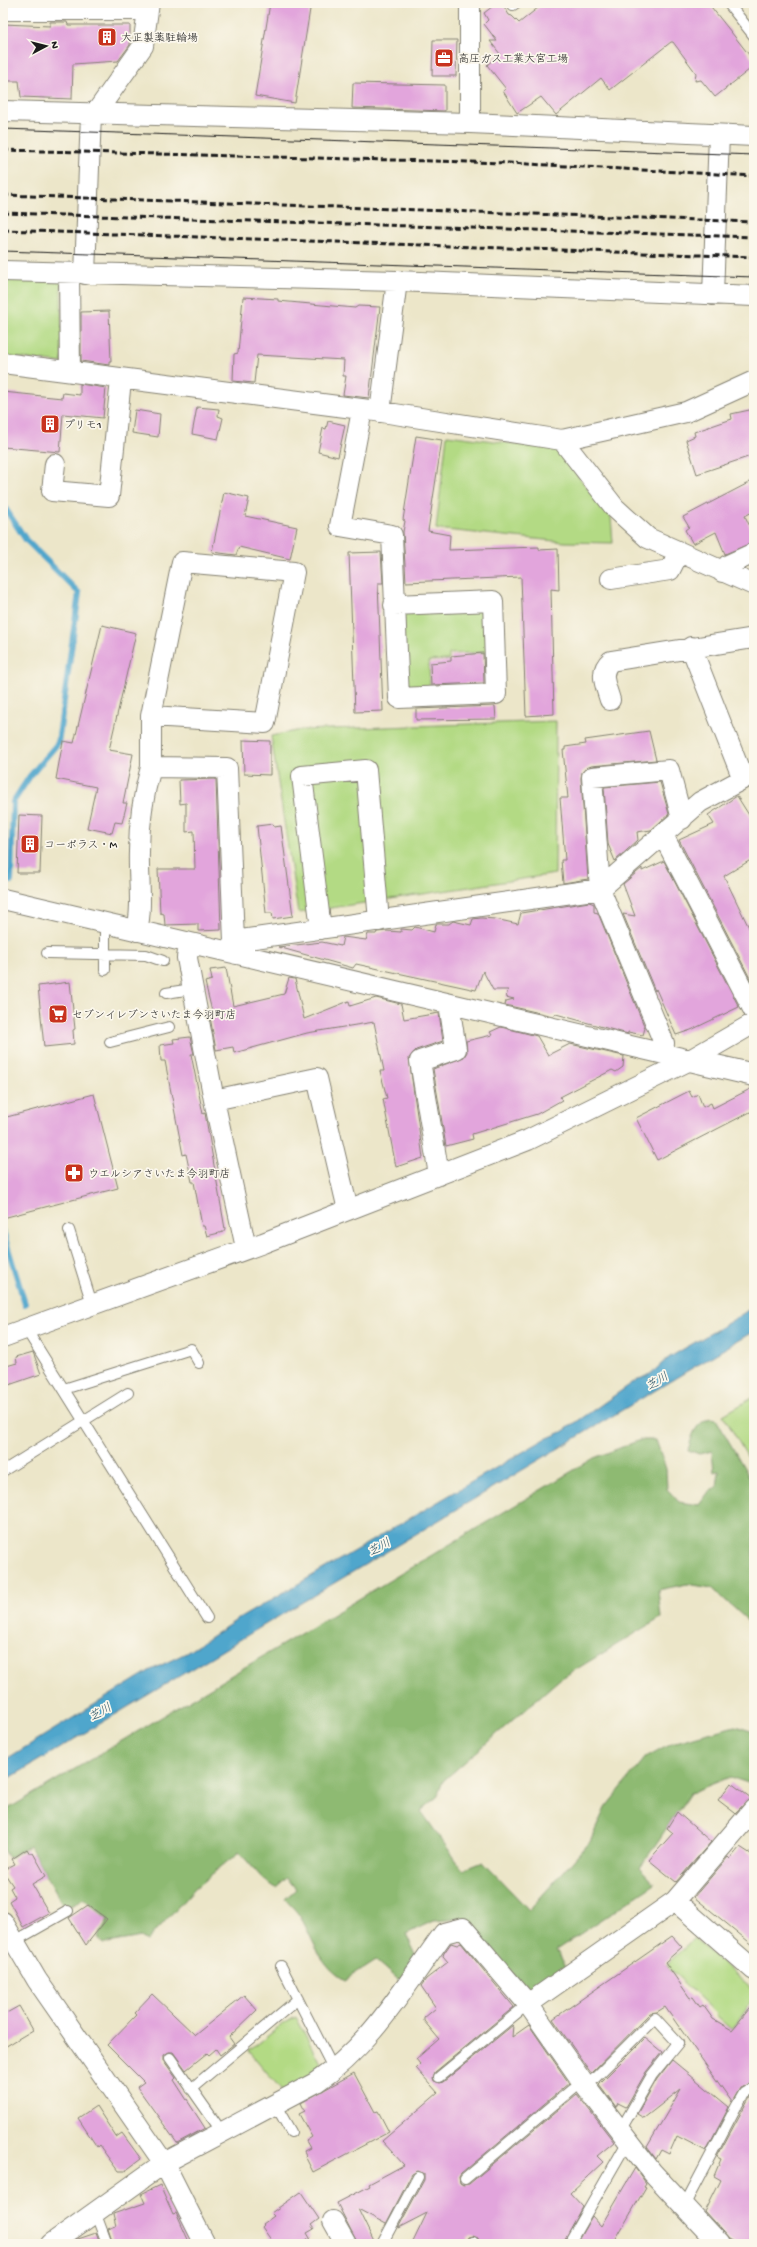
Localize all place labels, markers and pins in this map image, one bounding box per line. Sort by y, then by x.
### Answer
building icon: 大正製薬駐輪場 [96,26,118,48]
place label: 大正製薬駐輪場 [121,32,198,45]
office icon: 高圧ガス工業大宮工場 [433,47,455,69]
place label: 高圧ガス工業大宮工場 [458,53,568,66]
building icon: プリモ1 [39,413,61,435]
place label: プリモ1 [64,419,101,432]
building icon: コーポラス・M [19,833,41,855]
place label: コーポラス・M [44,840,118,852]
supermarket icon: セブンイレブンさいたま今羽町店 [47,1003,69,1025]
place label: セブンイレブンさいたま今羽町店 [72,1009,237,1022]
pharmacy icon: ウエルシアさいたま今羽町店 [63,1162,85,1184]
place label: ウエルシアさいたま今羽町店 [88,1168,231,1181]

